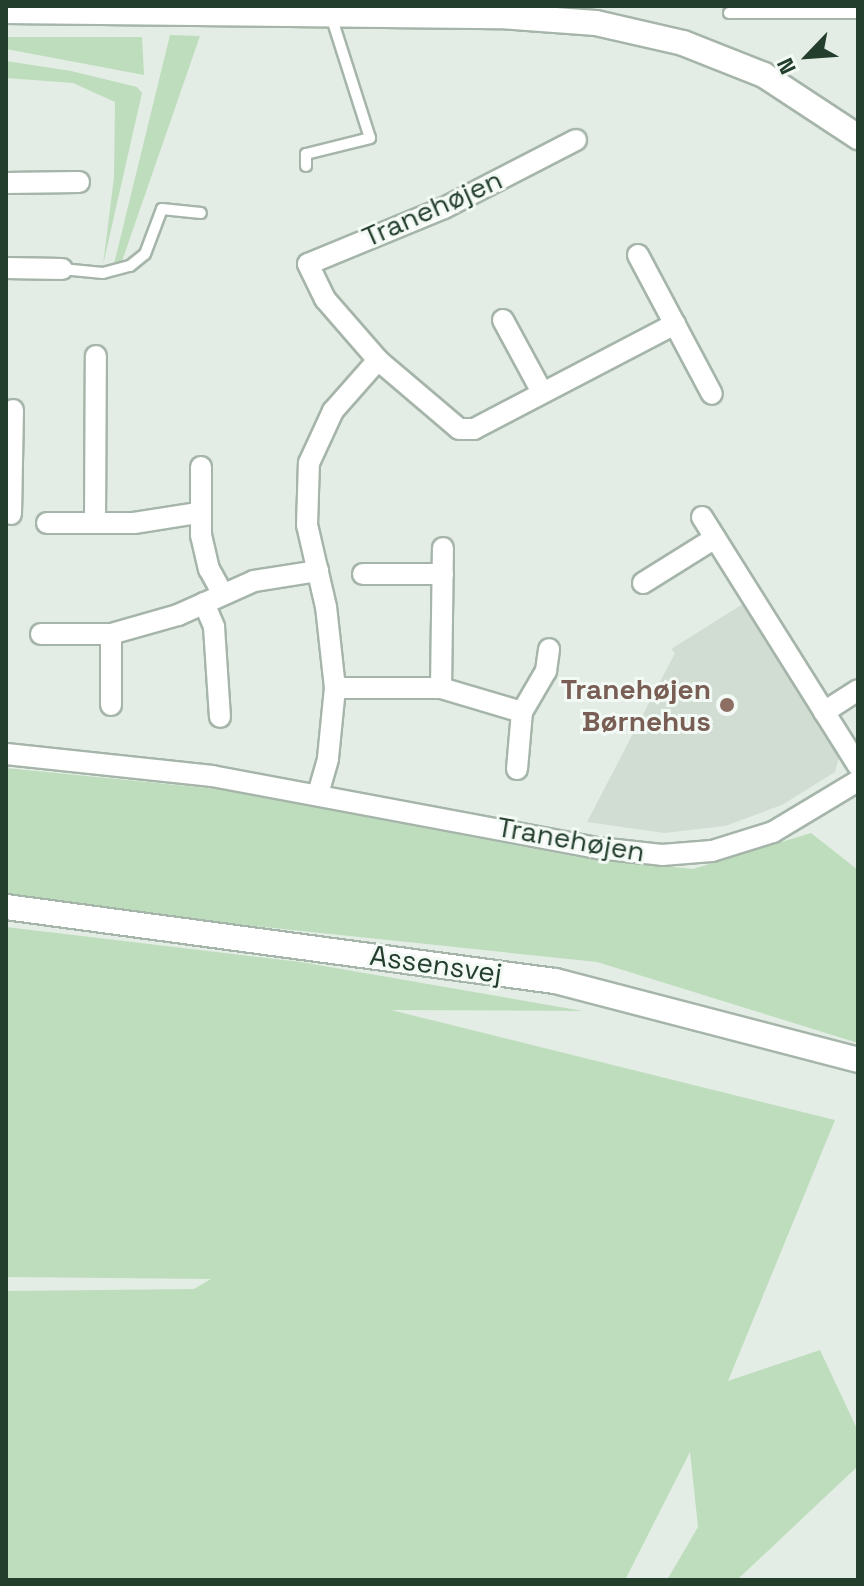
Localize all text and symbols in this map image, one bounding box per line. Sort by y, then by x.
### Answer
north arrow [768,16,848,96]
text: N [770,54,802,79]
street label: Tranehøjen [357,162,507,254]
place label: Tranehøjen Børnehus [561,672,711,738]
marker: Tranehøjen Børnehus [718,696,736,714]
street label: Tranehøjen [495,809,647,869]
street label: Assensvej [368,938,504,990]

